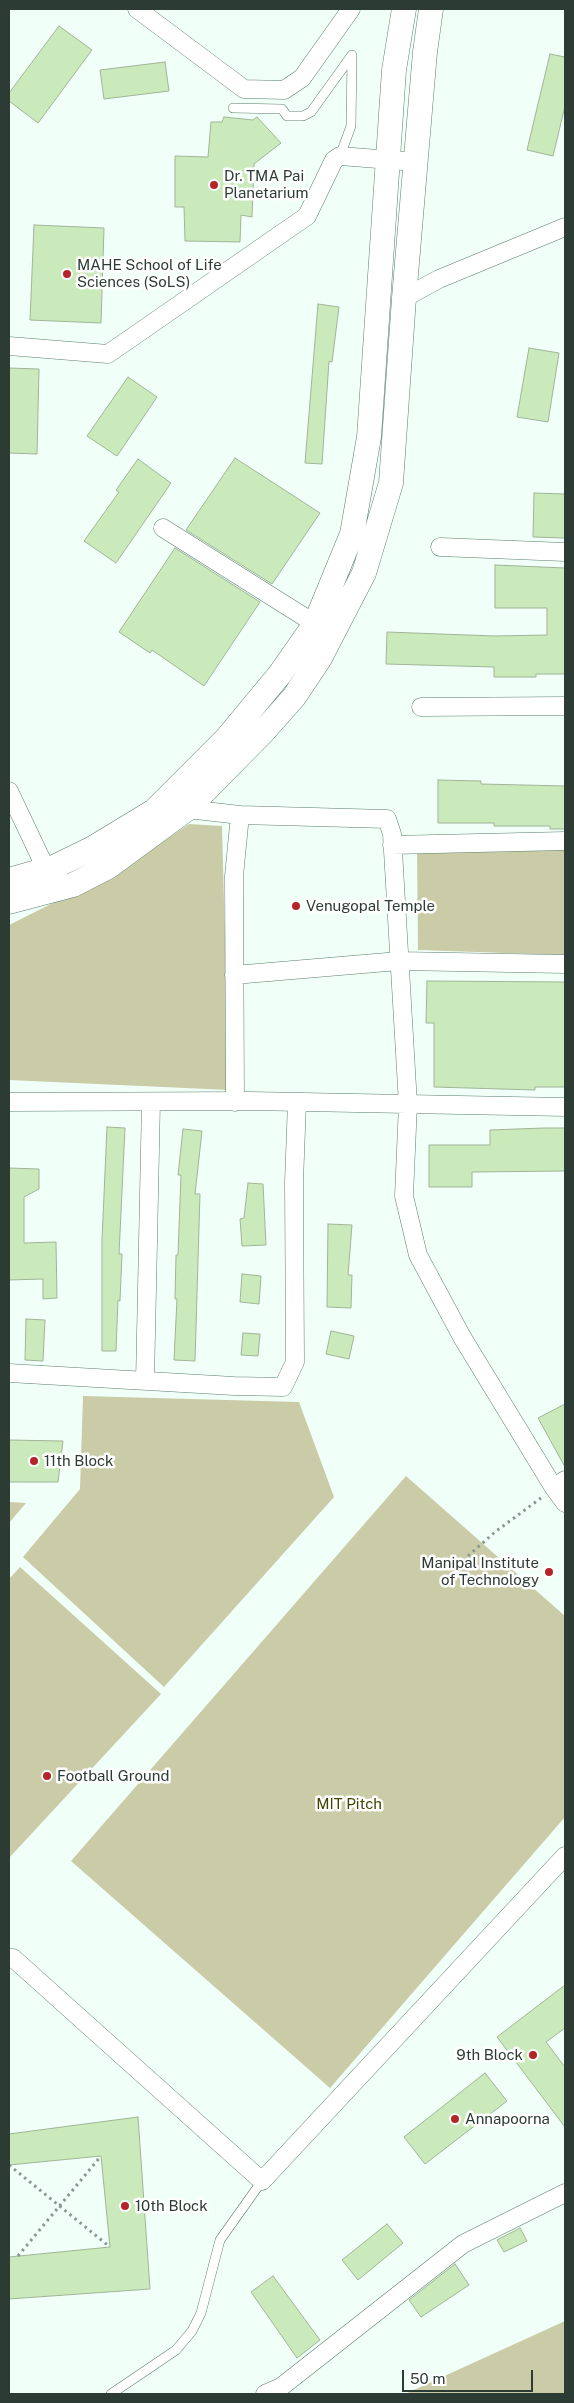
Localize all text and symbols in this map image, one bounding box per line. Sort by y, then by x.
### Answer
place label: Dr. TMA Pai Planetarium [224,167,309,202]
marker: Dr. TMA Pai Planetarium [208,179,220,191]
place label: MAHE School of Life Sciences (SoLS) [77,256,222,291]
marker: MAHE School of Life Sciences (SoLS) [61,268,73,280]
place label: Venugopal Temple [306,897,435,915]
marker: Venugopal Temple [290,900,302,912]
place label: 11th Block [44,1452,114,1470]
marker: 11th Block [28,1455,40,1467]
place label: Manipal Institute of Technology [421,1554,539,1589]
marker: Manipal Institute of Technology [543,1566,555,1578]
place label: Football Ground [57,1767,169,1785]
marker: Football Ground [41,1770,53,1782]
park label: MIT Pitch [316,1795,382,1813]
place label: 9th Block [456,2046,523,2064]
marker: 9th Block [527,2049,539,2061]
place label: Annapoorna [465,2110,550,2128]
marker: Annapoorna [449,2113,461,2125]
place label: 10th Block [135,2197,208,2215]
marker: 10th Block [119,2200,131,2212]
scale bar [404,2360,535,2392]
text: 50 m [410,2370,445,2387]

